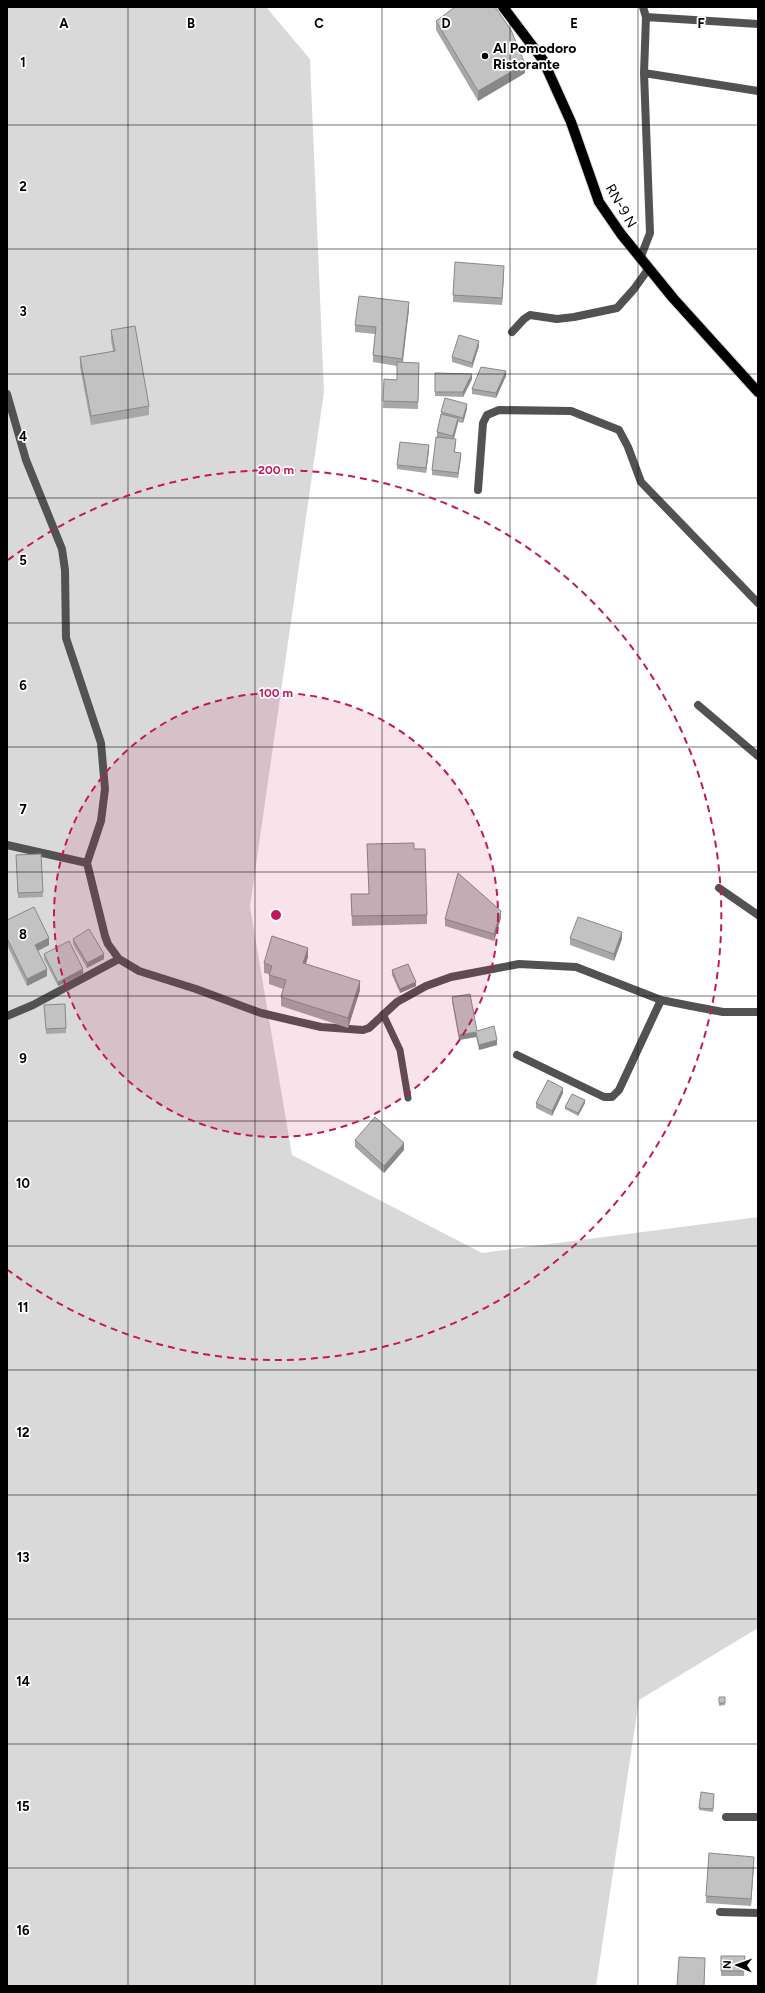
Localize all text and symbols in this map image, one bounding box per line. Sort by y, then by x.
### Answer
text: A [59,16,69,31]
text: B [187,16,195,31]
text: C [314,16,324,31]
text: D [441,16,451,31]
text: E [570,16,578,31]
text: F [697,16,705,31]
place label: Al Pomodoro Ristorante [493,40,576,73]
marker: Al Pomodoro Ristorante [480,51,490,61]
text: 1 [20,55,26,70]
text: 2 [19,179,27,194]
street label: RN-9 N [602,181,640,231]
text: 3 [19,304,27,319]
text: 4 [19,429,27,444]
text: 200 m [258,463,294,477]
text: 5 [19,553,27,568]
text: 6 [19,678,27,693]
text: 100 m [259,686,293,700]
text: 7 [19,802,27,817]
centre of rings [269,908,283,922]
text: 8 [19,927,27,942]
text: 9 [19,1051,27,1066]
text: 10 [16,1176,30,1191]
text: 11 [18,1300,28,1315]
text: 12 [16,1425,30,1440]
text: 13 [17,1550,29,1565]
text: 14 [16,1674,30,1689]
text: 15 [16,1799,30,1814]
text: 16 [16,1923,30,1938]
north arrow [717,1945,757,1985]
text: N [721,1960,734,1969]

